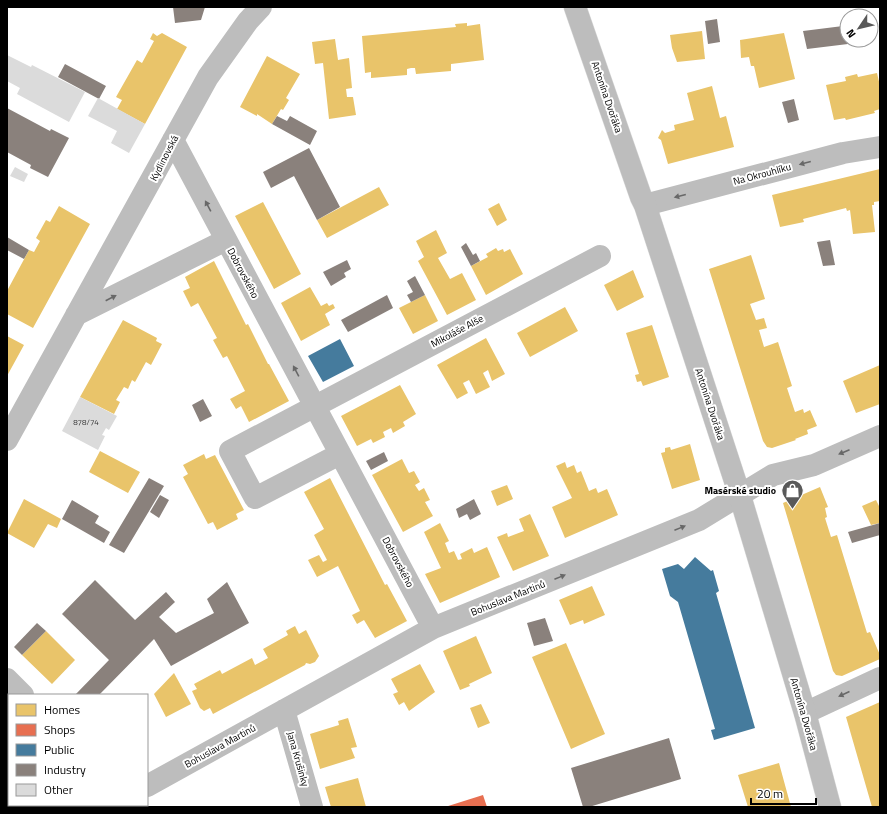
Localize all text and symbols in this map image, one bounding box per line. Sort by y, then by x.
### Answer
north arrow [839,8,879,48]
text: N [842,26,860,41]
street label: Antonína Dvořáka [588,59,626,135]
street label: Kydlinovská [146,132,182,184]
street label: Na Okrouhlíku [731,159,793,189]
one-way arrow [799,160,812,166]
one-way arrow [673,193,686,199]
one-way arrow [205,200,211,212]
street label: Dobrovského [223,245,263,301]
one-way arrow [105,295,117,301]
street label: Mikoláše Alše [428,311,486,351]
one-way arrow [293,366,299,377]
street label: Antonína Dvořáka [691,366,729,442]
house number: 878/74 [73,416,99,428]
one-way arrow [839,449,850,455]
shop icon: Masérské studio [779,477,805,510]
place label: Masérské studio [704,483,776,498]
one-way arrow [675,524,687,530]
street label: Dobrovského [378,534,418,590]
one-way arrow [554,573,566,579]
street label: Bohuslava Martinů [468,576,548,620]
street label: Antonína Dvořáka [786,676,822,752]
one-way arrow [838,691,850,697]
legend [8,694,148,806]
text: Homes [44,700,80,719]
text: Shops [44,720,76,739]
street label: Bohuslava Martinů [182,720,258,772]
street label: Jana Krušinky [283,730,313,788]
text: Public [44,740,74,759]
text: Industry [44,760,86,779]
text: Other [44,780,73,799]
scale bar [751,780,816,806]
text: 20 m [757,784,783,803]

